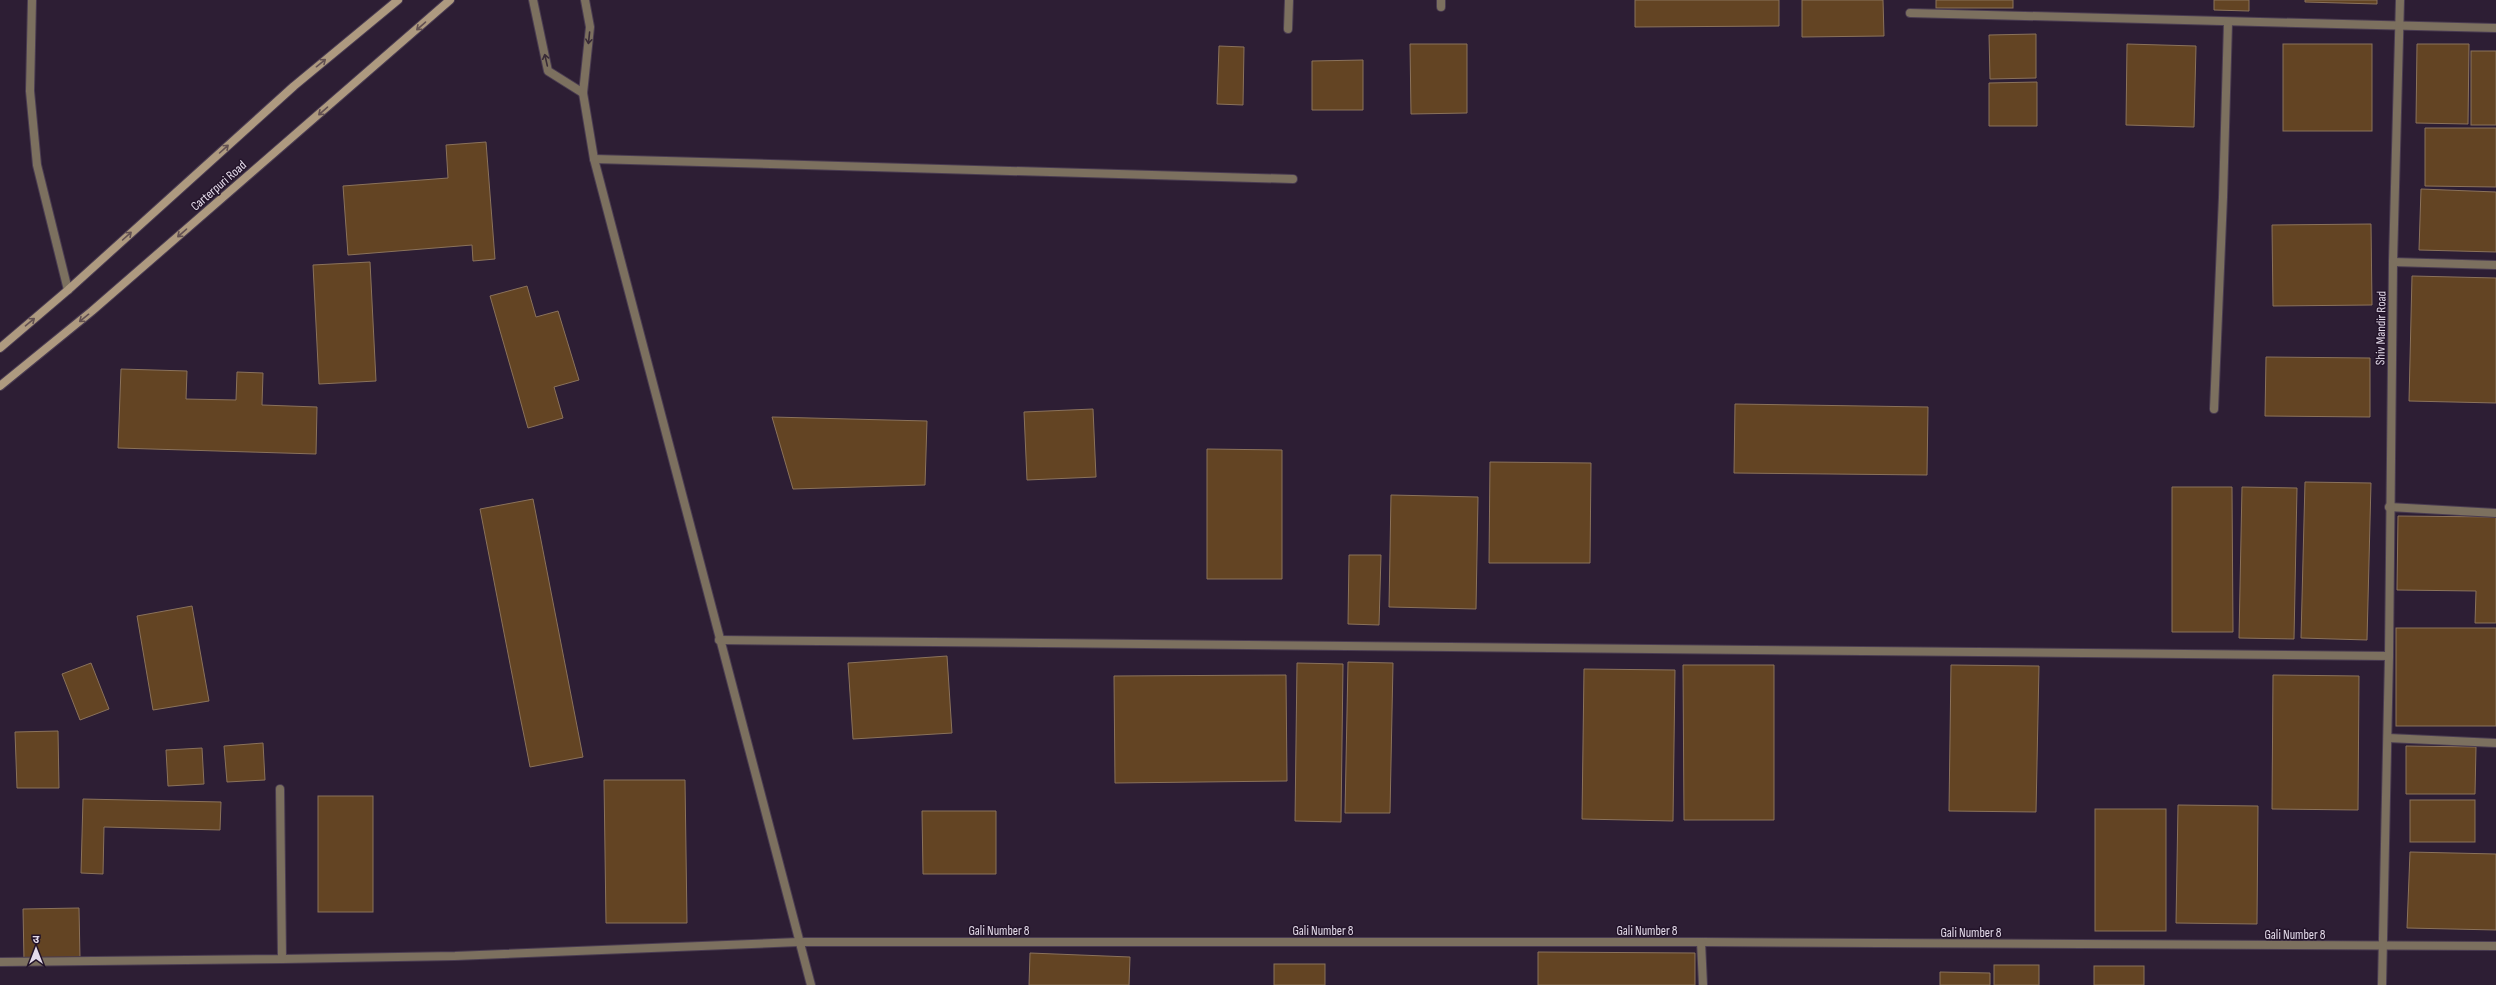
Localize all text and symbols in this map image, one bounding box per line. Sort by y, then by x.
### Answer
one-way arrow [415,21,426,30]
one-way arrow [585,31,593,44]
one-way arrow [541,53,549,66]
one-way arrow [316,59,326,68]
one-way arrow [317,106,328,115]
one-way arrow [218,145,229,154]
street label: Carterpuri Road [188,157,250,214]
one-way arrow [177,228,187,237]
one-way arrow [122,232,132,241]
street label: Shiv Mandir Road [2372,291,2390,365]
one-way arrow [78,313,89,322]
one-way arrow [24,318,35,327]
street label: Gali Number 8 [968,923,1030,939]
street label: Gali Number 8 [1292,923,1354,939]
street label: Gali Number 8 [1616,923,1678,939]
street label: Gali Number 8 [1940,925,2002,941]
street label: Gali Number 8 [2264,927,2326,943]
north arrow [16,929,56,969]
text: उ [33,933,40,946]

